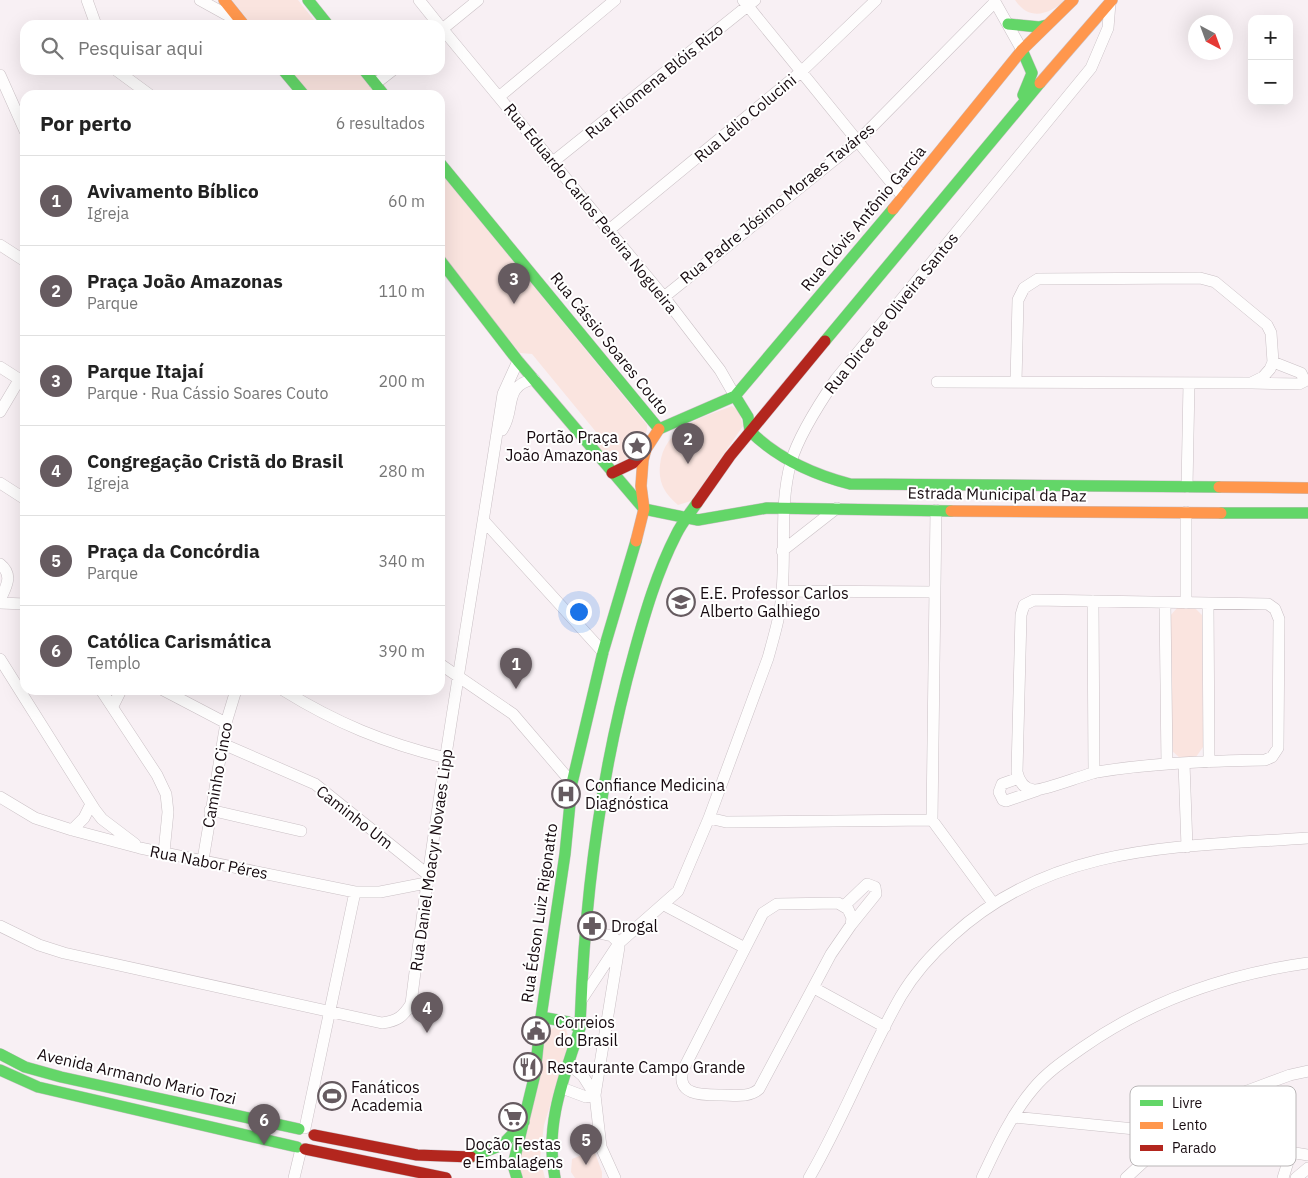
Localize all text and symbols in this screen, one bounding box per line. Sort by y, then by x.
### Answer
north arrow [1188,15,1233,60]
map controls [1248,15,1293,105]
button: + [1248,15,1293,60]
street label: Rua Filomena Blóis Rizo [581,19,727,143]
search box [20,20,445,75]
icon: search [38,34,66,62]
text: Pesquisar aqui [78,36,203,60]
button: − [1248,60,1293,105]
street label: Rua Lélio Colucini [690,70,800,166]
street label: Rua Eduardo Carlos Pereira Nogueira [500,99,682,317]
text: Por perto [40,109,132,137]
text: 6 resultados [336,113,425,133]
street label: Rua Padre Jósimo Moraes Taváres [676,118,878,288]
street label: Rua Clóvis Antônio Garcia [796,141,930,295]
text: Avivamento Bíblico [87,179,259,203]
text: 1 [51,191,61,211]
text: 60 m [388,191,425,211]
text: Igreja [87,203,129,223]
street label: Rua Dirce de Oliveira Santos [820,228,962,398]
pin: 3 [498,263,530,304]
street label: Rua Cássio Soares Couto [546,268,674,418]
text: Praça João Amazonas [87,269,283,293]
text: 2 [51,281,61,301]
text: 110 m [378,281,425,301]
text: Parque [87,293,138,313]
text: Parque Itajaí [87,359,204,383]
text: 3 [51,371,61,391]
text: 200 m [378,371,425,391]
text: Parque · Rua Cássio Soares Couto [87,383,329,403]
pin: 2 [672,423,704,464]
place label: Portão Praça João Amazonas [505,427,618,465]
place icon: Portão Praça João Amazonas [622,431,652,461]
text: Congregação Cristã do Brasil [87,449,343,473]
text: 4 [51,461,61,481]
text: 280 m [378,461,425,481]
text: Igreja [87,473,129,493]
street label: Estrada Municipal da Paz [907,482,1087,506]
text: Praça da Concórdia [87,539,260,563]
text: 5 [51,551,61,571]
text: 340 m [378,551,425,571]
text: Parque [87,563,138,583]
place label: E.E. Professor Carlos Alberto Galhiego [700,583,849,621]
school or university icon: E.E. Professor Carlos Alberto Galhiego [666,587,696,617]
your location [566,599,592,625]
text: Católica Carismática [87,629,271,653]
text: 6 [51,641,61,661]
text: 390 m [378,641,425,661]
pin: 1 [500,648,532,689]
text: Templo [87,653,140,673]
street label: Caminho Cinco [198,720,236,830]
street label: Rua Daniel Moacyr Novaes Lipp [405,747,457,973]
place label: Confiance Medicina Diagnóstica [585,775,725,813]
hospital icon: Confiance Medicina Diagnóstica [551,779,581,809]
street label: Caminho Um [313,781,397,853]
street label: Rua Édson Luiz Rigonatto [516,822,562,1004]
street label: Rua Nabor Péres [148,841,270,883]
pharmacy icon: Drogal [577,911,607,941]
place label: Drogal [611,916,658,936]
pin: 4 [411,992,443,1033]
place label: Correios do Brasil [555,1012,618,1050]
public building icon: Correios do Brasil [521,1016,551,1046]
street label: Avenida Armando Mario Tozi [36,1043,238,1109]
restaurant icon: Restaurante Campo Grande [513,1052,543,1082]
place label: Restaurante Campo Grande [547,1057,746,1077]
place label: Fanáticos Academia [351,1077,423,1115]
sports icon: Fanáticos Academia [317,1081,347,1111]
legend [1130,1086,1296,1166]
text: Livre [1172,1094,1202,1112]
supermarket icon: Doção Festas e Embalagens [498,1102,528,1132]
pin: 6 [248,1104,280,1145]
text: Lento [1172,1116,1207,1134]
pin: 5 [570,1124,602,1165]
place label: Doção Festas e Embalagens [463,1134,563,1172]
text: Parado [1172,1139,1216,1157]

